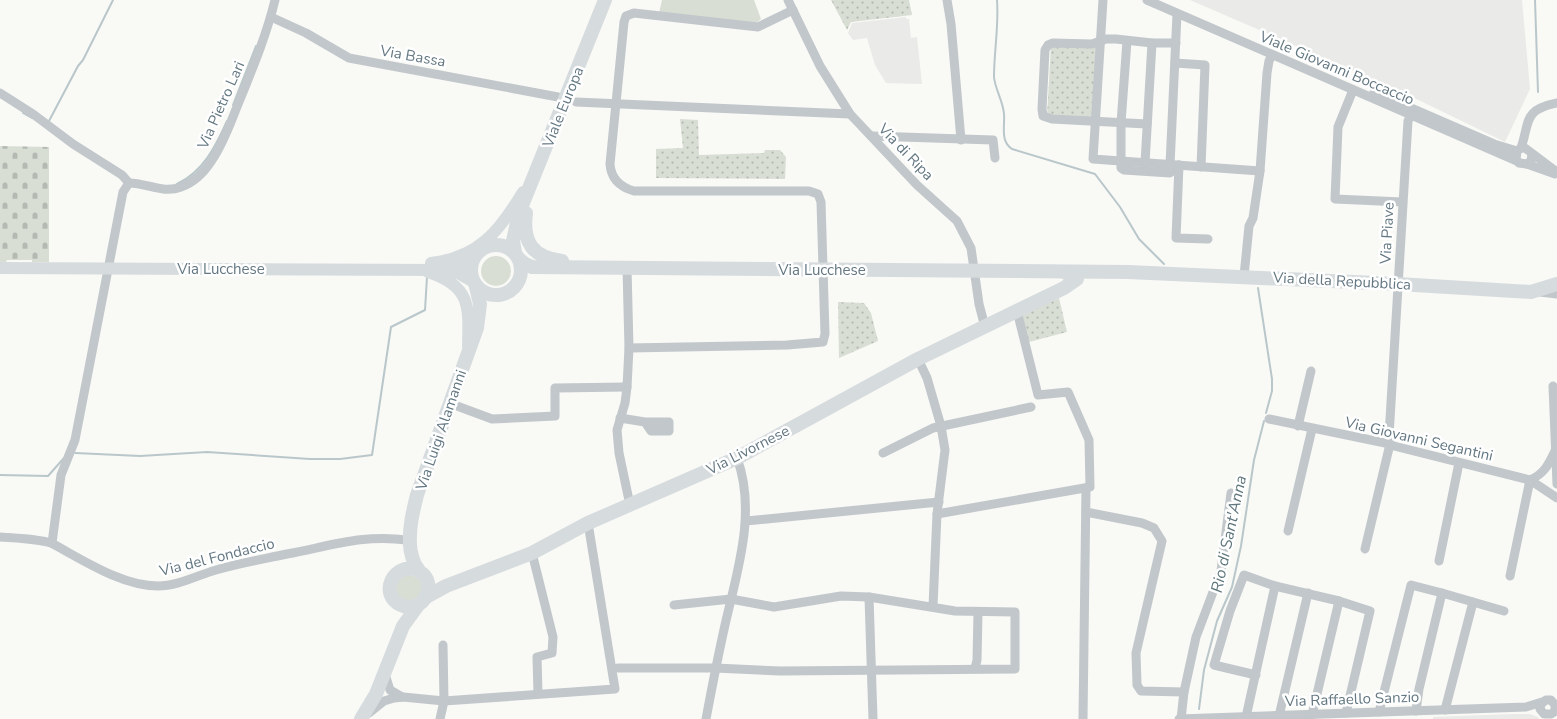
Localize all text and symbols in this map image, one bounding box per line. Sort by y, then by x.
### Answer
street label: Viale Giovanni Boccaccio [1256,26,1417,110]
street label: Via Bassa [378,40,447,72]
street label: Via Pietro Lari [192,58,249,153]
street label: Viale Europa [537,64,588,151]
street label: Via di Ripa [873,118,938,185]
street label: Via Piave [1375,201,1399,266]
street label: Via Lucchese [176,259,265,279]
street label: Via Lucchese [777,260,866,280]
street label: Via della Repubblica [1271,267,1412,295]
street label: Via Luigi Alamanni [411,367,471,494]
street label: Via Giovanni Segantini [1342,412,1495,466]
street label: Via Livornese [702,421,793,480]
water label: Rio di Sant'Anna [1206,473,1252,595]
street label: Via del Fondaccio [157,533,277,581]
street label: Via Raffaello Sanzio [1283,687,1420,711]

